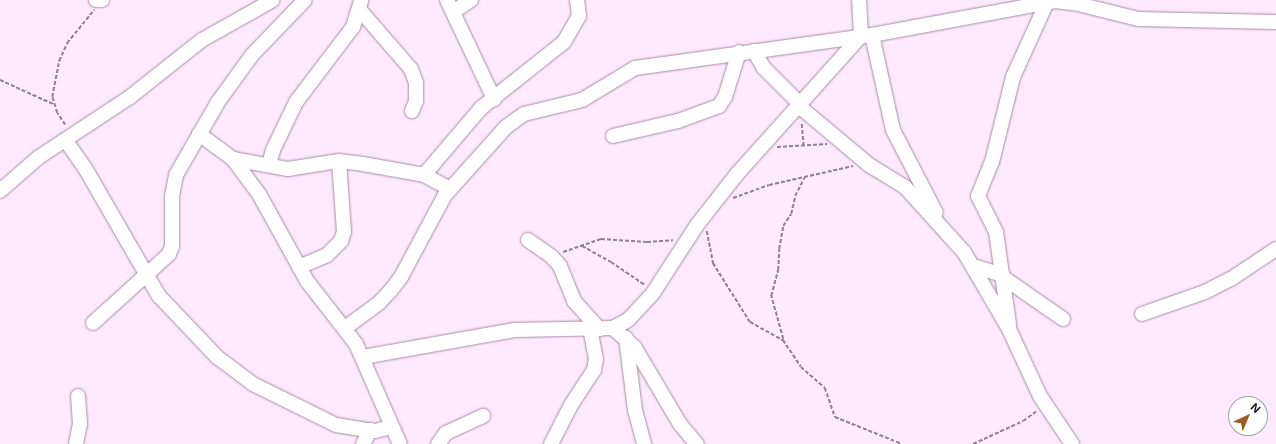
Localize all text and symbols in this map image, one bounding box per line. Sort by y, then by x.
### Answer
north arrow [1228,396,1268,436]
text: N [1248,400,1264,416]

